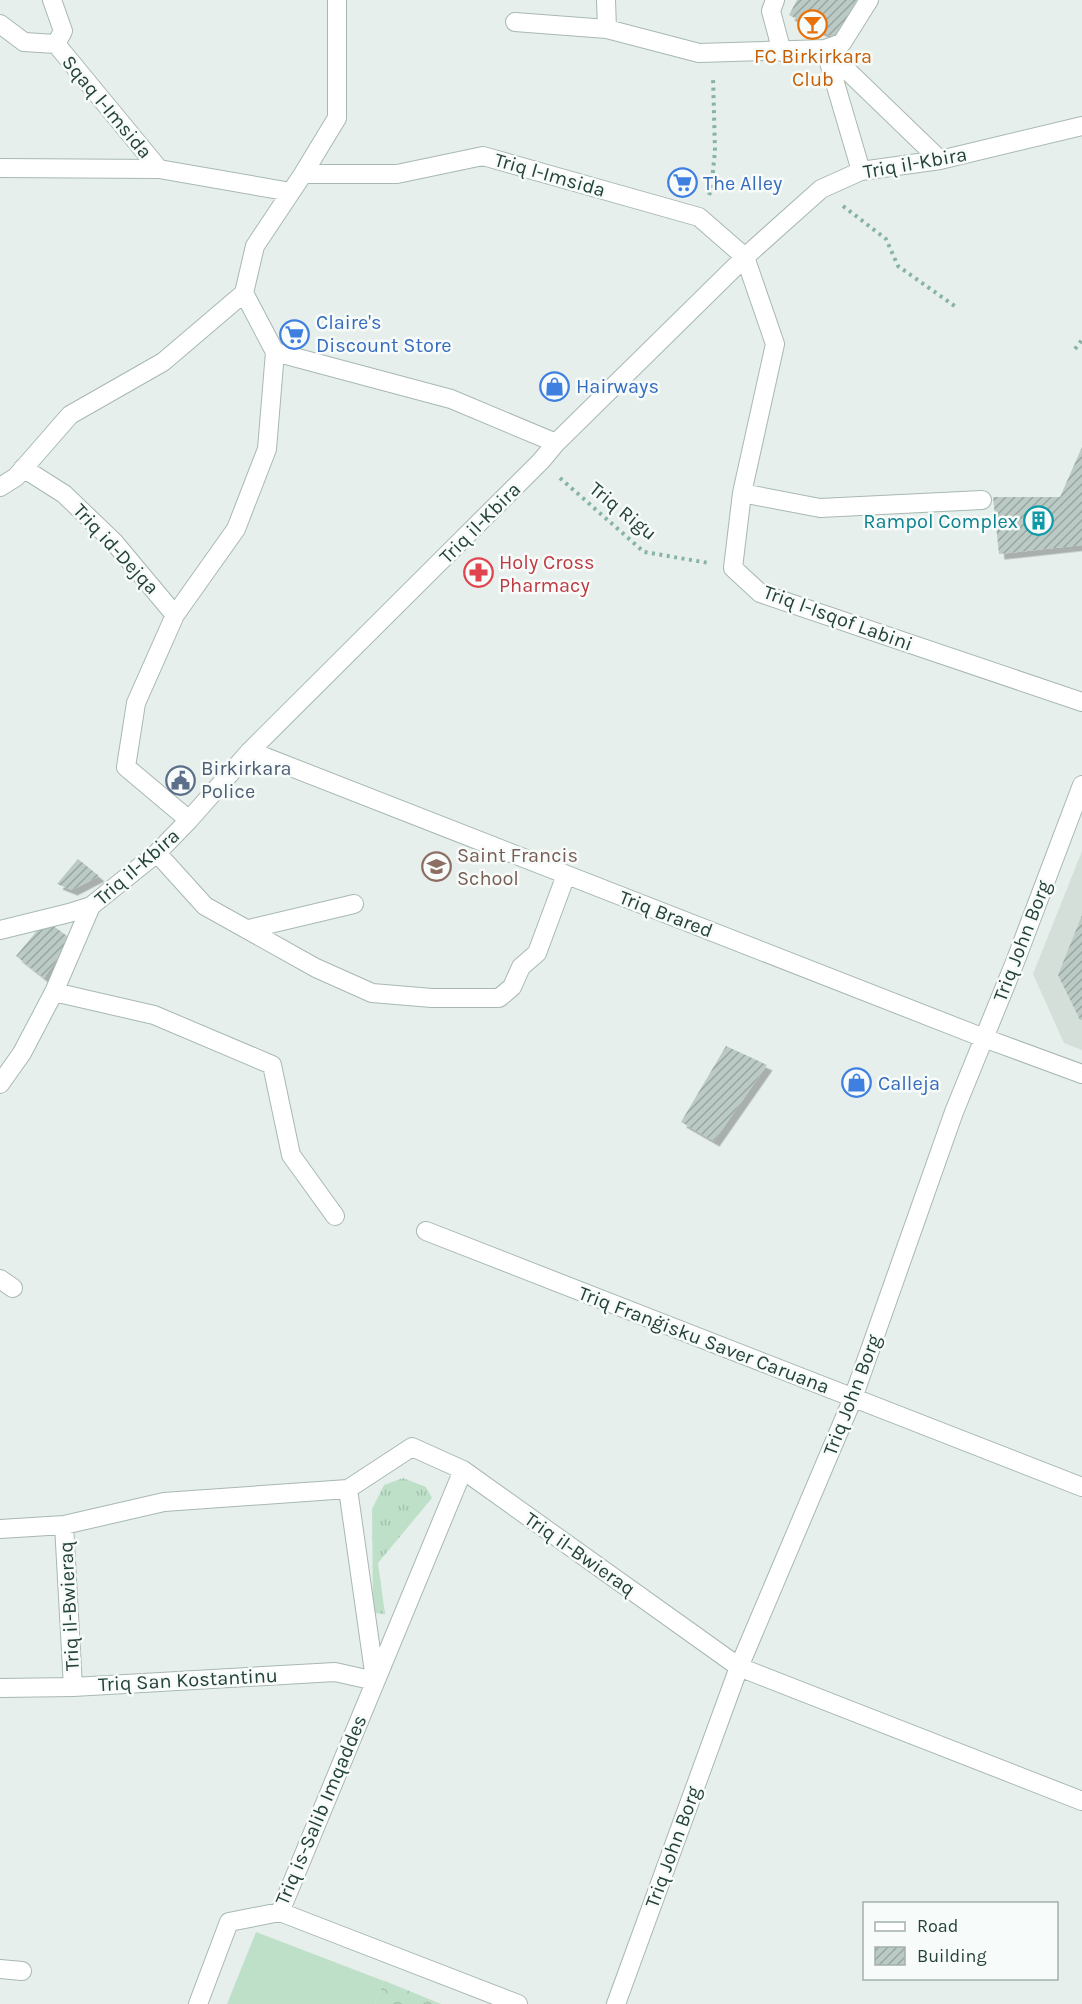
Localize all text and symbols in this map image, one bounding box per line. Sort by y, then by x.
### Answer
bar icon: FC Birkirkara Club [797,9,829,41]
place label: FC Birkirkara Club [754,45,872,91]
street label: Sqaq l-Imsida [57,51,157,163]
street label: Triq il-Kbira [861,143,969,183]
street label: Triq l-Imsida [492,148,608,202]
supermarket icon: The Alley [666,167,698,199]
place label: The Alley [703,172,782,195]
place label: Claire's Discount Store [316,311,451,357]
supermarket icon: Claire's Discount Store [279,318,311,350]
shop icon: Hairways [539,370,571,402]
place label: Hairways [576,375,659,398]
street label: Triq Rigu [585,477,661,545]
street label: Triq il-Kbira [435,478,525,568]
street label: Triq id-Dejqa [68,499,164,599]
building icon: Rampol Complex [1023,505,1055,537]
place label: Rampol Complex [863,510,1018,533]
place label: Holy Cross Pharmacy [499,551,594,597]
pharmacy icon: Holy Cross Pharmacy [462,557,494,589]
street label: Triq l-Isqof Labini [760,580,916,656]
place label: Birkirkara Police [201,757,292,803]
public building icon: Birkirkara Police [164,764,196,796]
street label: Triq il-Kbira [90,824,184,910]
place label: Saint Francis School [457,844,578,890]
school or university icon: Saint Francis School [420,850,452,882]
street label: Triq John Borg [988,877,1056,1005]
street label: Triq Brared [616,886,716,942]
shop icon: Calleja [841,1067,873,1099]
place label: Calleja [878,1072,940,1095]
street label: Triq Franġisku Saver Caruana [575,1281,833,1399]
street label: Triq John Borg [818,1331,886,1459]
street label: Triq il-Bwieraq [520,1507,640,1601]
street label: Triq il-Bwieraq [54,1540,84,1671]
street label: Triq San Kostantinu [98,1664,278,1696]
street label: Triq is-Salib Imqaddes [270,1711,372,1909]
street label: Triq John Borg [640,1783,706,1911]
legend [863,1902,1058,1980]
text: Road [917,1915,958,1937]
text: Building [917,1945,987,1967]

